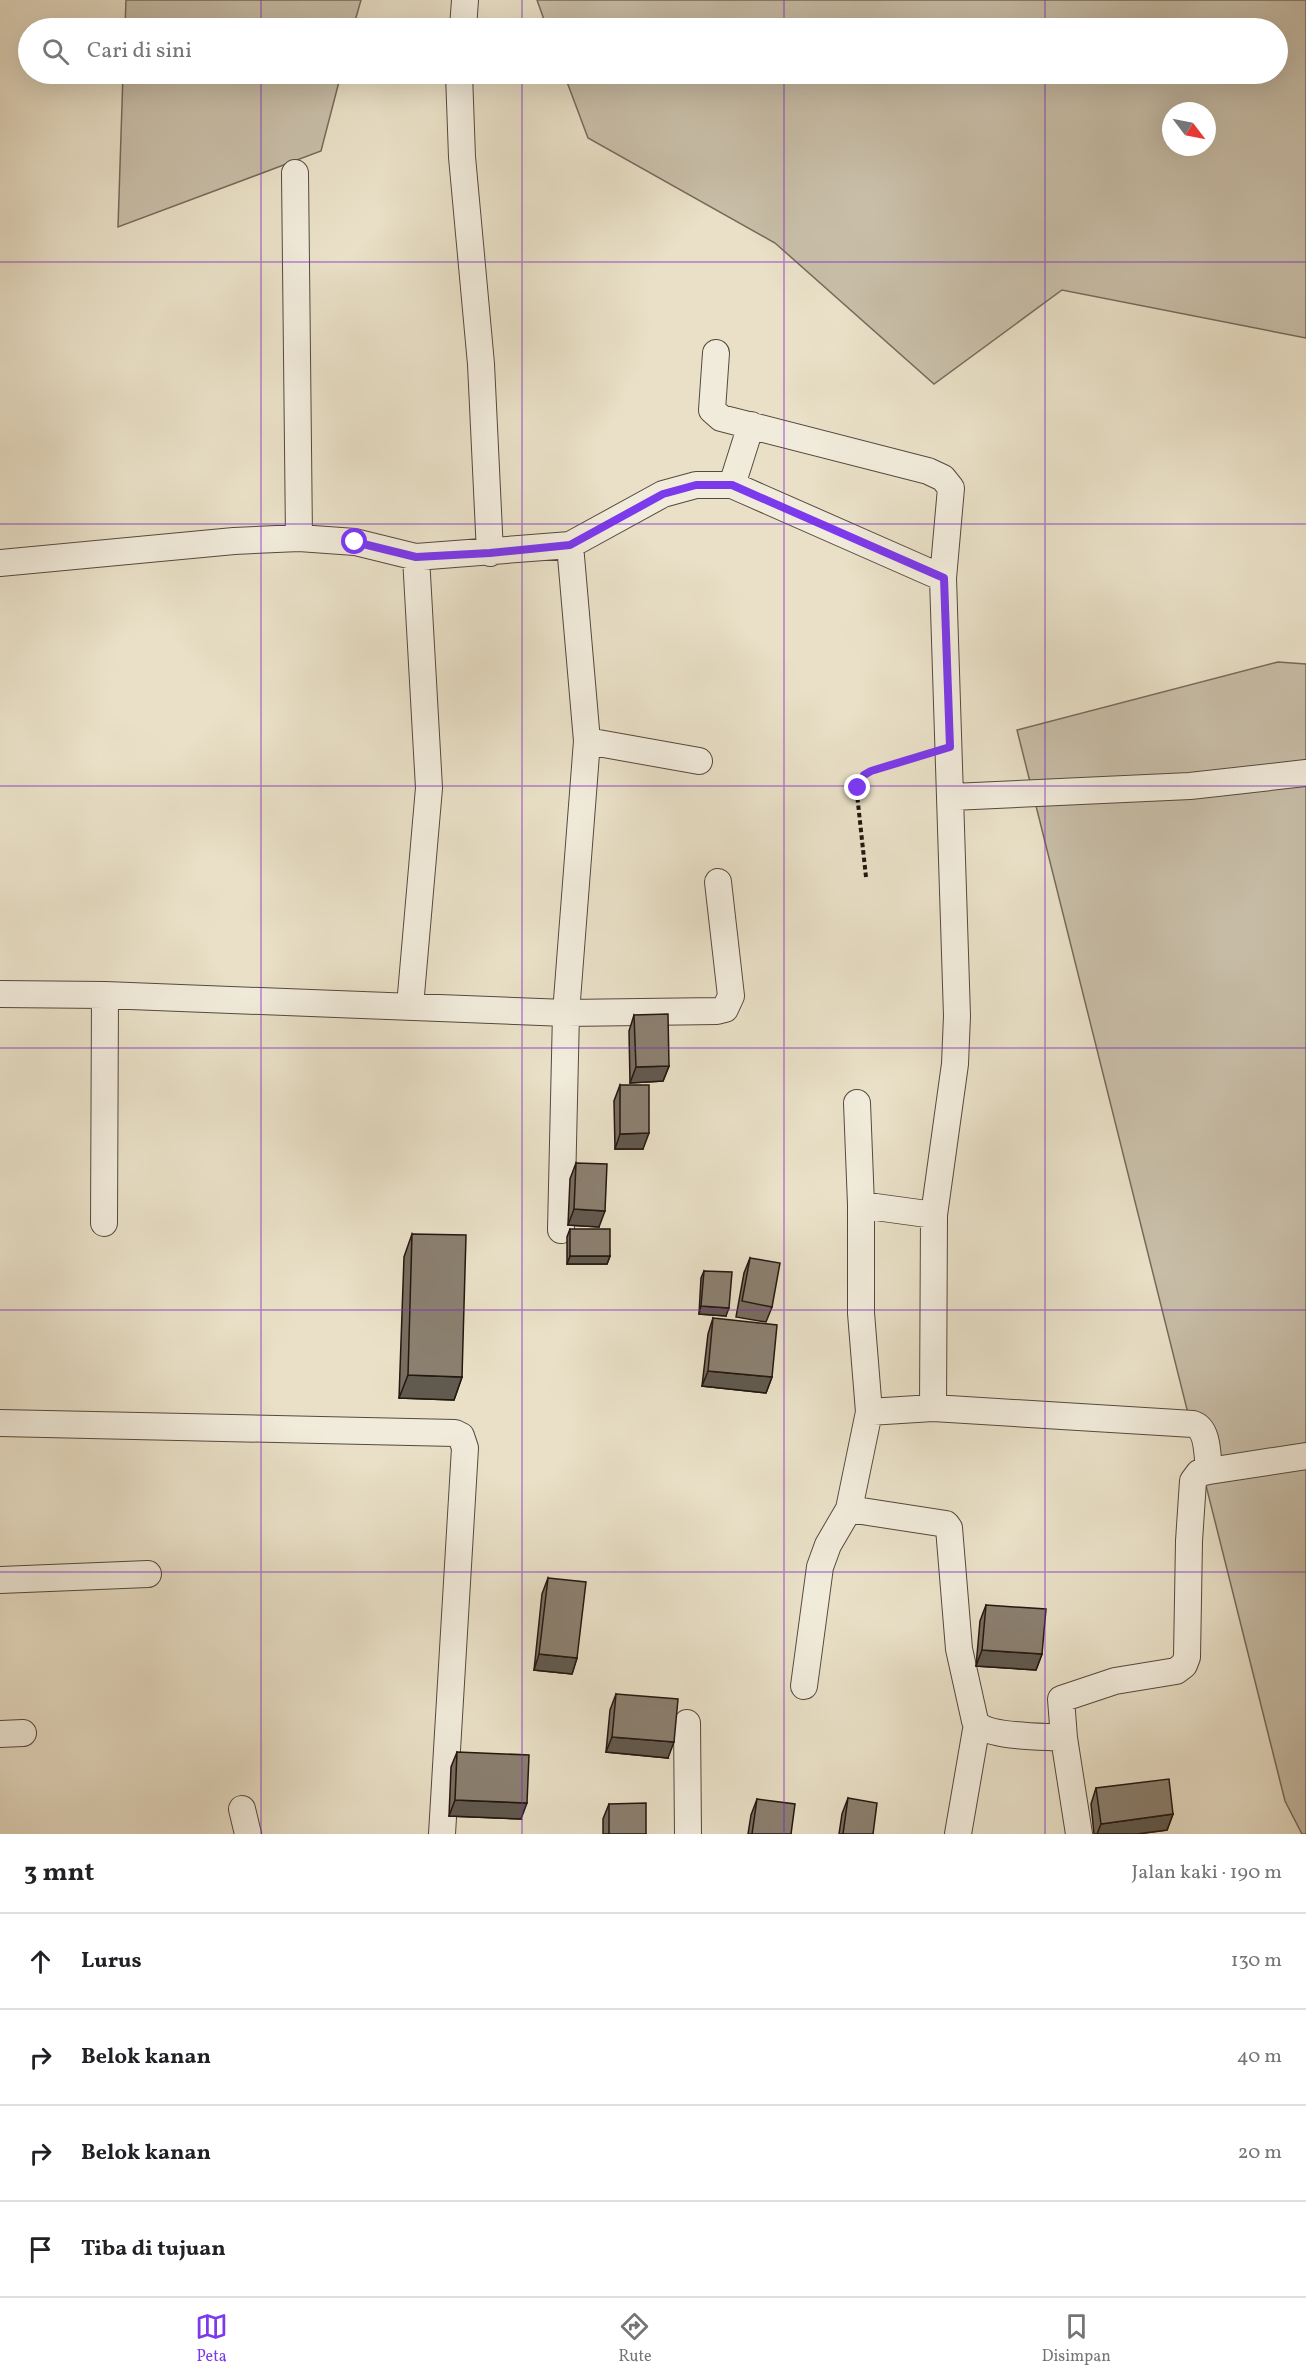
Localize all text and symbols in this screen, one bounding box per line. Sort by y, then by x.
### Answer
search box [18,18,1288,84]
icon: search [39,35,72,68]
text: Cari di sini [87,36,192,67]
north arrow [1162,102,1216,156]
route start [341,528,367,554]
route end [844,774,870,800]
text: 3 mnt [24,1855,94,1891]
text: Jalan kaki · 190 m [1132,1859,1282,1887]
icon: ahead [24,1945,57,1978]
text: Lurus [81,1946,142,1977]
text: 130 m [1231,1947,1282,1975]
icon: right [24,2041,57,2074]
text: Belok kanan [81,2042,211,2073]
text: 40 m [1237,2043,1282,2071]
icon: right [24,2137,57,2170]
text: Belok kanan [81,2138,211,2169]
text: 20 m [1238,2139,1282,2167]
icon: arrive [24,2233,57,2266]
text: Tiba di tujuan [81,2234,226,2265]
tab: Peta [195,2310,228,2368]
tab: Rute [618,2310,651,2368]
tab: Disimpan [1042,2310,1111,2368]

